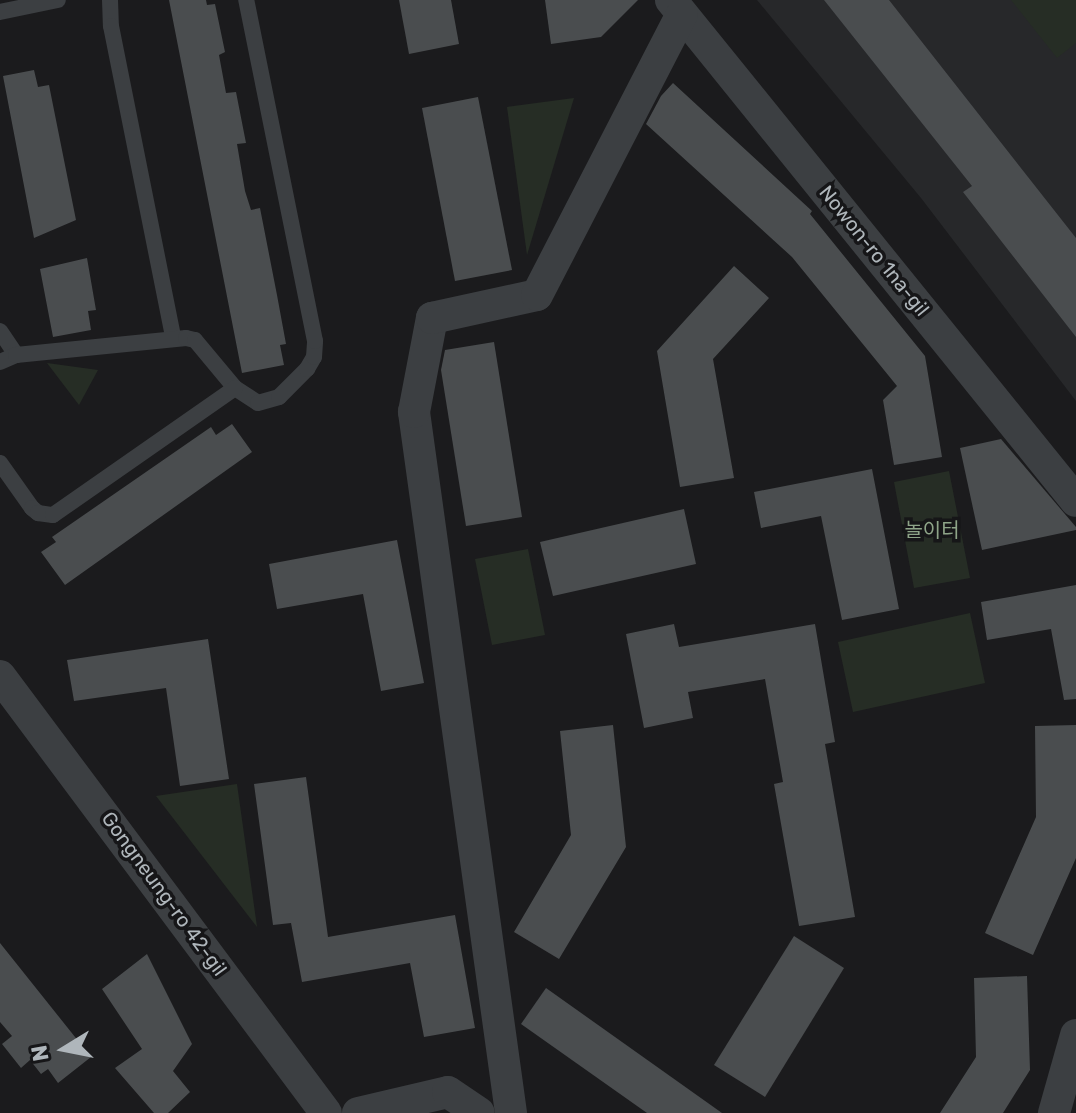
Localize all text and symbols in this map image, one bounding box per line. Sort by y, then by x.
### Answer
street label: Nowon-ro 1na-gil [814,181,934,321]
park label: 놀이터 [904,518,960,542]
street label: Gongneung-ro 42-gil [96,807,232,981]
north arrow [24,1009,104,1089]
text: N [25,1043,55,1063]

